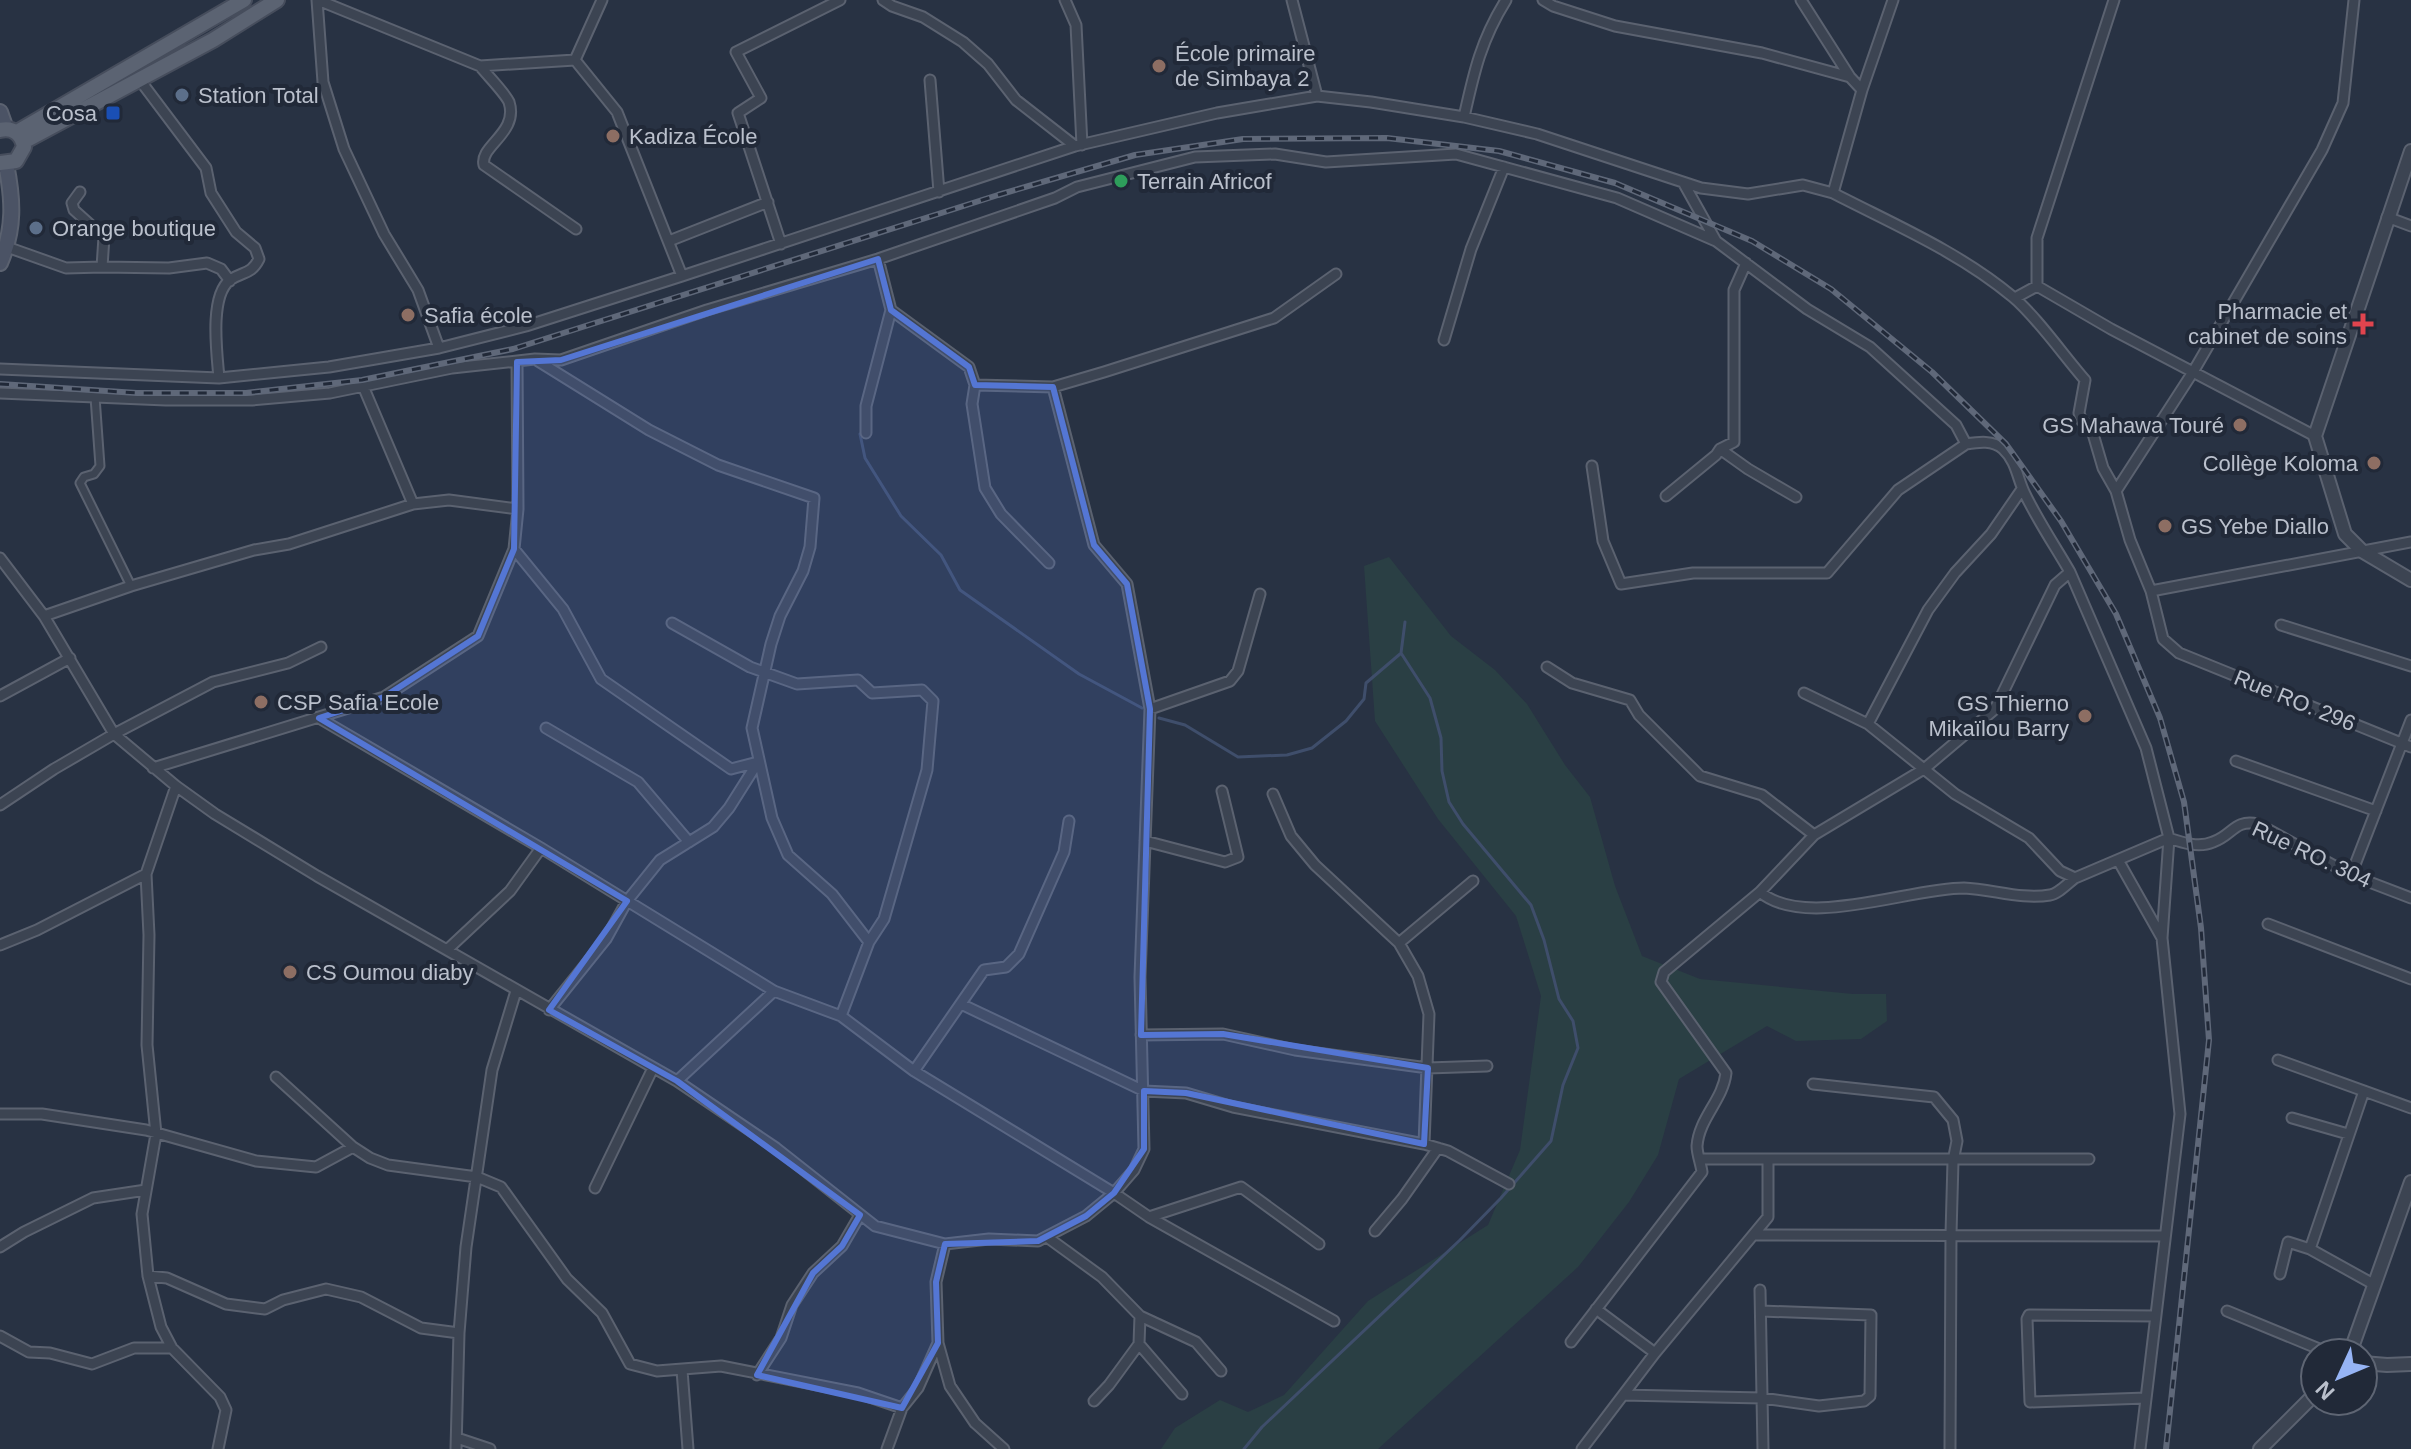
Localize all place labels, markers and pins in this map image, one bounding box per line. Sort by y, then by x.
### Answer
place label: École primaire de Simbaya 2 [1175,41,1316,91]
marker: École primaire de Simbaya 2 [1150,57,1168,75]
place label: Station Total [198,83,319,108]
marker: Station Total [173,86,191,104]
place label: Cosa [46,101,98,126]
marker: Cosa [104,104,122,122]
place label: Kadiza École [629,124,757,149]
marker: Kadiza École [604,127,622,145]
place label: Terrain Africof [1137,169,1272,194]
marker: Terrain Africof [1112,172,1130,190]
place label: Orange boutique [52,216,216,241]
marker: Orange boutique [27,219,45,237]
place label: Pharmacie et cabinet de soins [2188,299,2347,349]
place label: Safia école [424,303,533,328]
marker: Safia école [399,306,417,324]
marker: Pharmacie et cabinet de soins [2354,315,2372,333]
place label: GS Mahawa Touré [2042,413,2224,438]
marker: GS Mahawa Touré [2231,416,2249,434]
place label: Collège Koloma [2203,451,2359,476]
marker: Collège Koloma [2365,454,2383,472]
place label: GS Yebe Diallo [2181,514,2329,539]
marker: GS Yebe Diallo [2156,517,2174,535]
place label: CSP Safia Ecole [277,690,439,715]
place label: GS Thierno Mikaïlou Barry [1928,691,2069,741]
marker: CSP Safia Ecole [252,693,270,711]
marker: GS Thierno Mikaïlou Barry [2076,707,2094,725]
place label: CS Oumou diaby [306,960,474,985]
marker: CS Oumou diaby [281,963,299,981]

